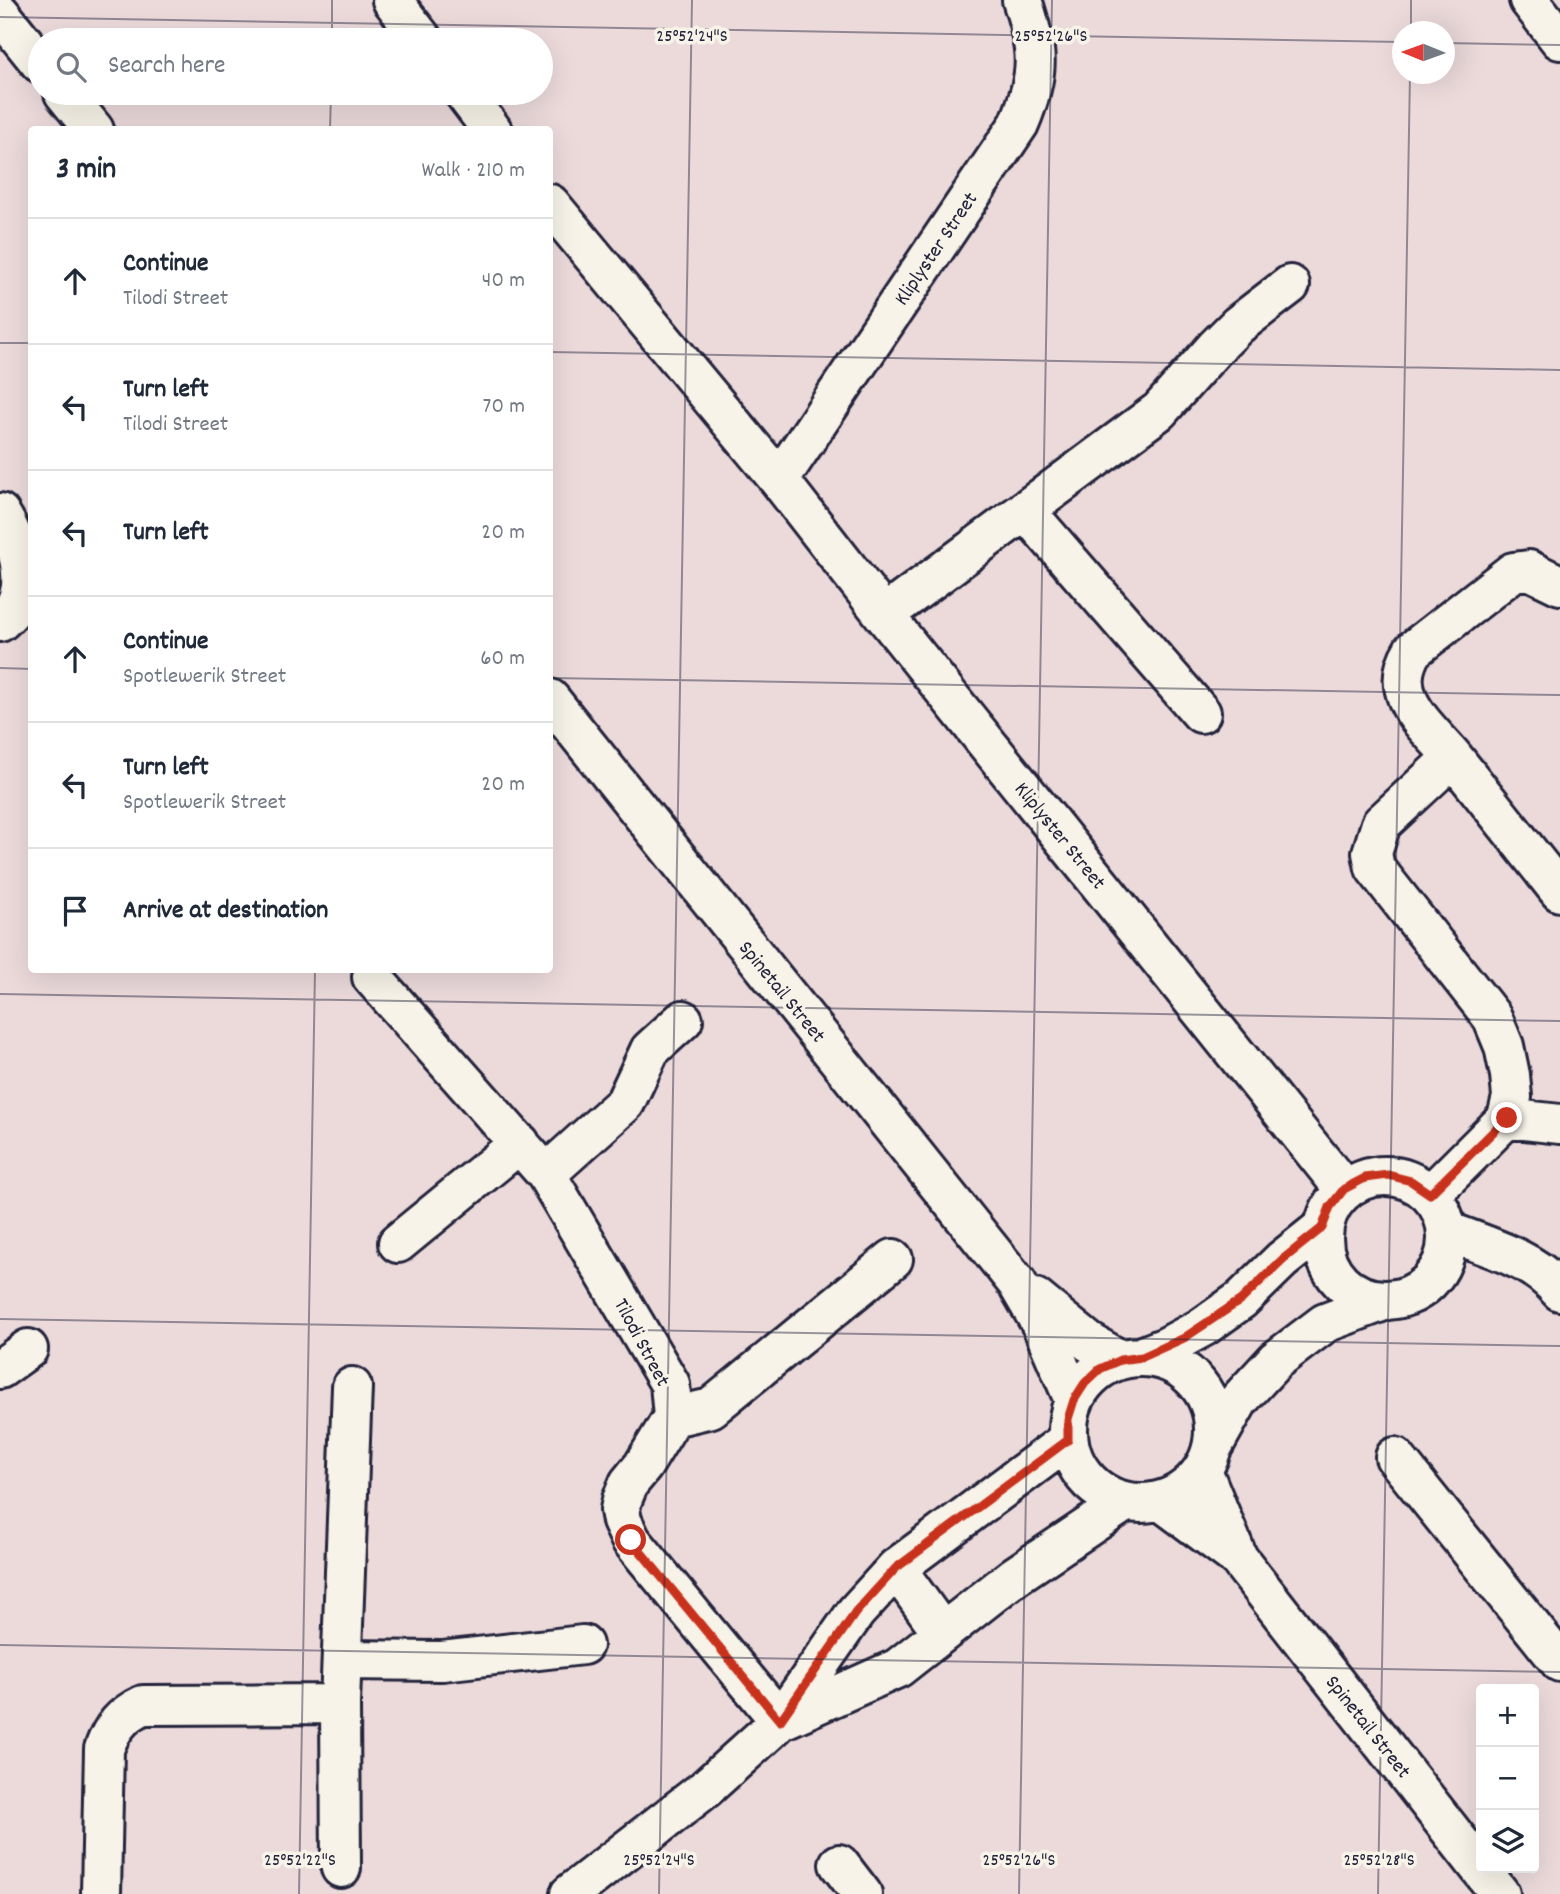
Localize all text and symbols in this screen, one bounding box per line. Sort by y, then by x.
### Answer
north arrow [1392,21,1455,84]
text: 25°52'24"S [656,25,728,50]
text: 25°52'26"S [1015,25,1087,50]
search box [28,28,553,105]
icon: search [52,48,90,86]
text: Search here [108,48,226,85]
text: 3 min [56,150,116,193]
text: Walk · 210 m [422,155,525,188]
street label: Kliplyster Street [888,187,987,312]
text: Continue [123,246,208,283]
icon: ahead [56,262,94,300]
text: 40 m [482,265,525,298]
text: Tilodi Street [123,283,228,316]
text: Turn left [123,372,209,409]
icon: left [56,388,94,426]
text: 70 m [483,391,525,424]
text: Tilodi Street [123,409,228,442]
icon: left [56,514,94,552]
text: Turn left [123,515,209,552]
text: 20 m [481,517,525,550]
text: Continue [123,624,208,661]
icon: ahead [56,640,94,678]
text: 60 m [480,643,525,676]
text: Spotlewerik Street [123,661,286,694]
text: Turn left [123,750,209,787]
icon: left [56,766,94,804]
text: 20 m [481,769,525,802]
street label: Kliplyster Street [1006,776,1112,897]
text: Spotlewerik Street [123,787,286,820]
icon: arrive [56,892,94,930]
text: Arrive at destination [123,893,328,930]
street label: Spinetail Street [730,935,831,1051]
route end [1491,1102,1522,1133]
street label: Tilodi Street [605,1294,676,1393]
route start [615,1524,646,1555]
street label: Spinetail Street [1317,1670,1417,1786]
map controls [1476,1684,1539,1873]
button: + [1476,1684,1539,1747]
button: − [1476,1747,1539,1810]
button: layers [1476,1810,1539,1873]
text: 25°52'22"S [264,1849,336,1874]
text: 25°52'24"S [623,1849,695,1874]
text: 25°52'26"S [983,1849,1055,1874]
text: 25°52'28"S [1343,1849,1415,1874]

